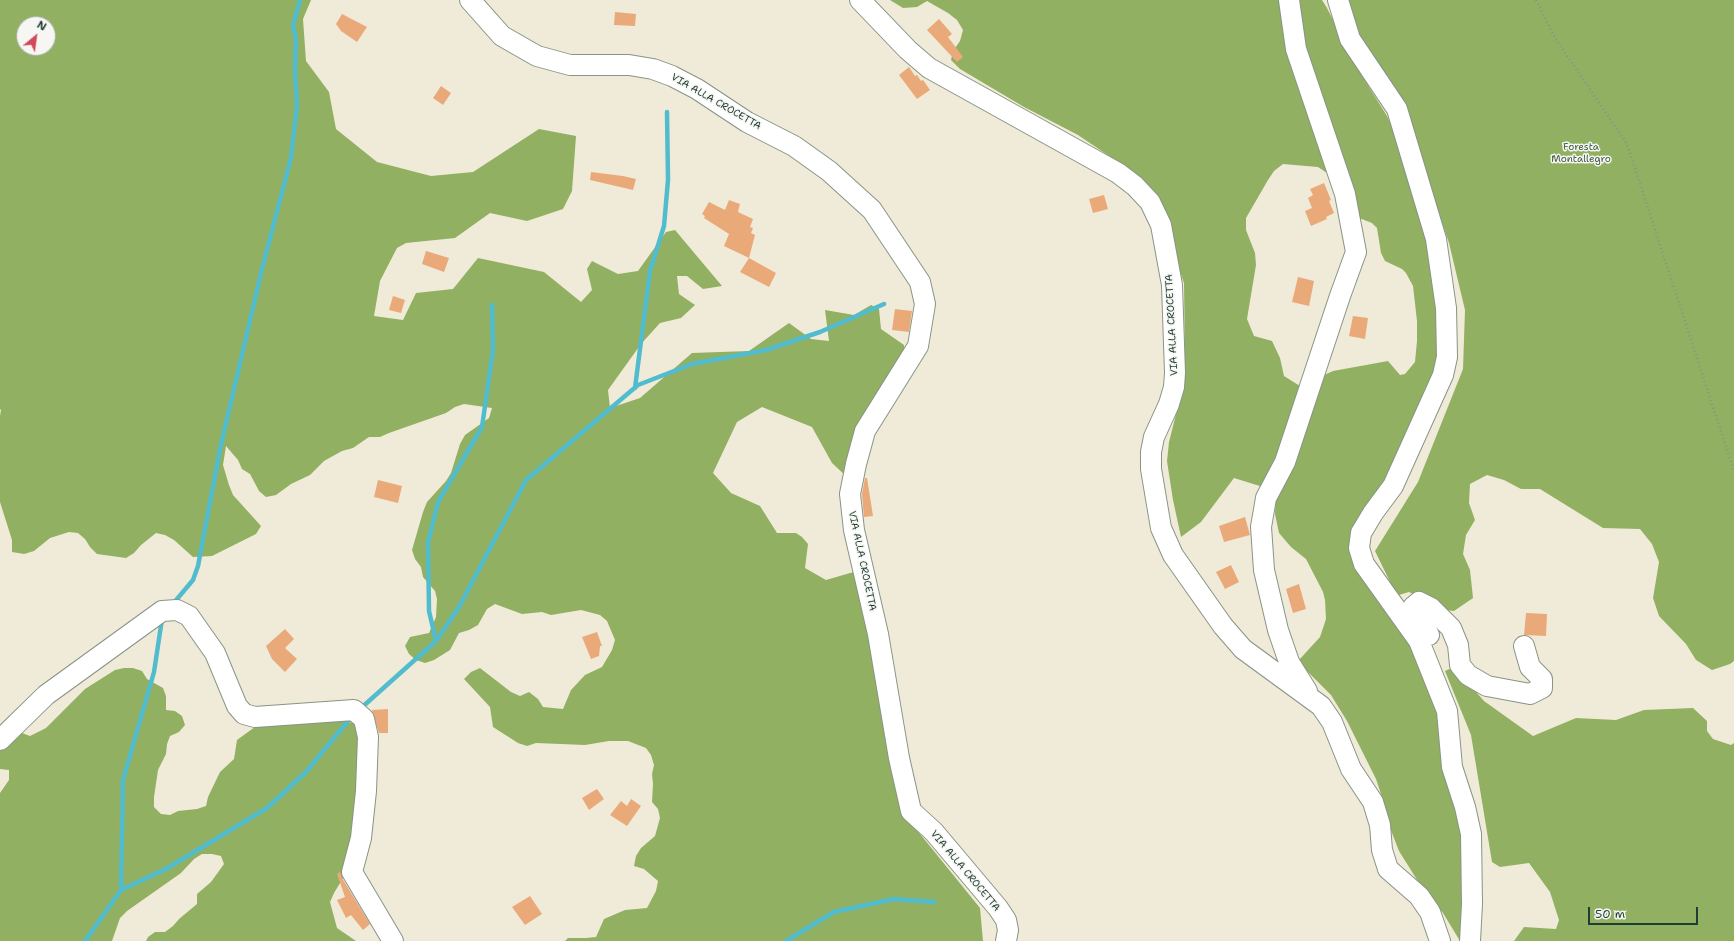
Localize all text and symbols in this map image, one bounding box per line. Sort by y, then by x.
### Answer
north arrow [16,16,56,56]
text: N [34,17,49,35]
street label: VIA ALLA CROCETTA [669,71,763,133]
park label: Foresta Montallegro [1551,141,1611,164]
street label: VIA ALLA CROCETTA [1163,274,1181,376]
street label: VIA ALLA CROCETTA [846,510,878,612]
street label: VIA ALLA CROCETTA [928,828,1002,914]
scale bar [1590,899,1700,925]
text: 50 m [1595,906,1625,922]

